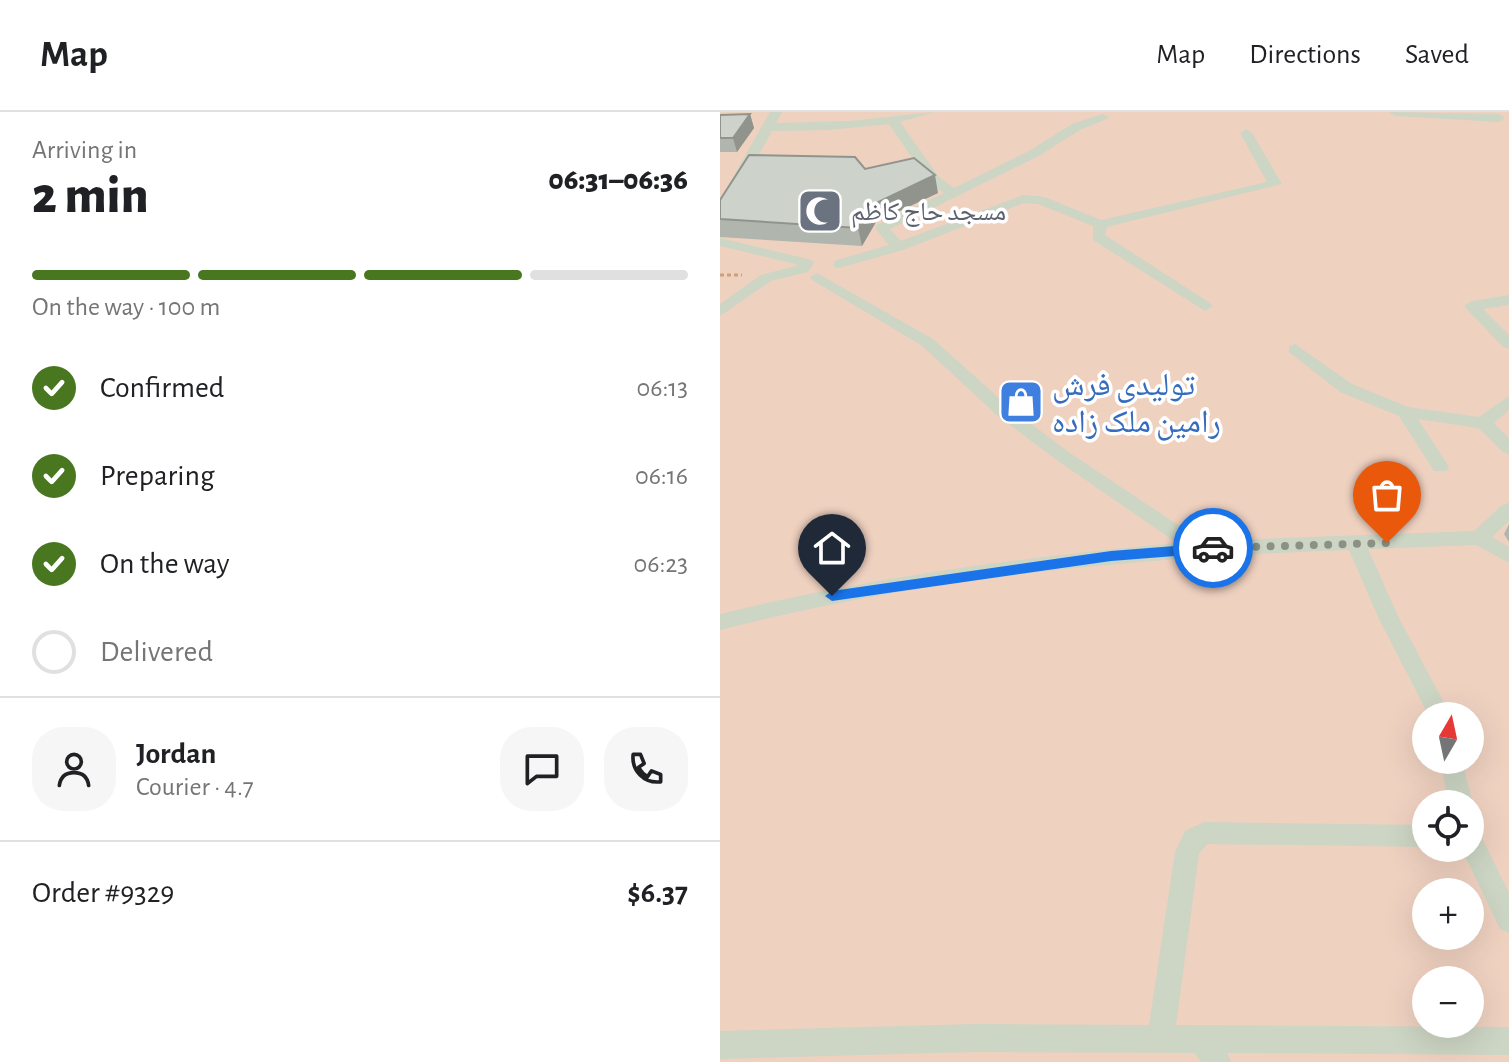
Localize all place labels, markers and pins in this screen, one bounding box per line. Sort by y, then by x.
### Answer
mosque icon: مسجد حاج کاظم [796,187,844,235]
place label: مسجد حاج کاظم [851,199,1006,228]
place label: تولیدی فرش رامین ملک زاده [1052,369,1221,441]
shop icon: تولیدی فرش رامین ملک زاده [997,378,1045,426]
pin [1353,461,1421,543]
pin [798,514,866,596]

